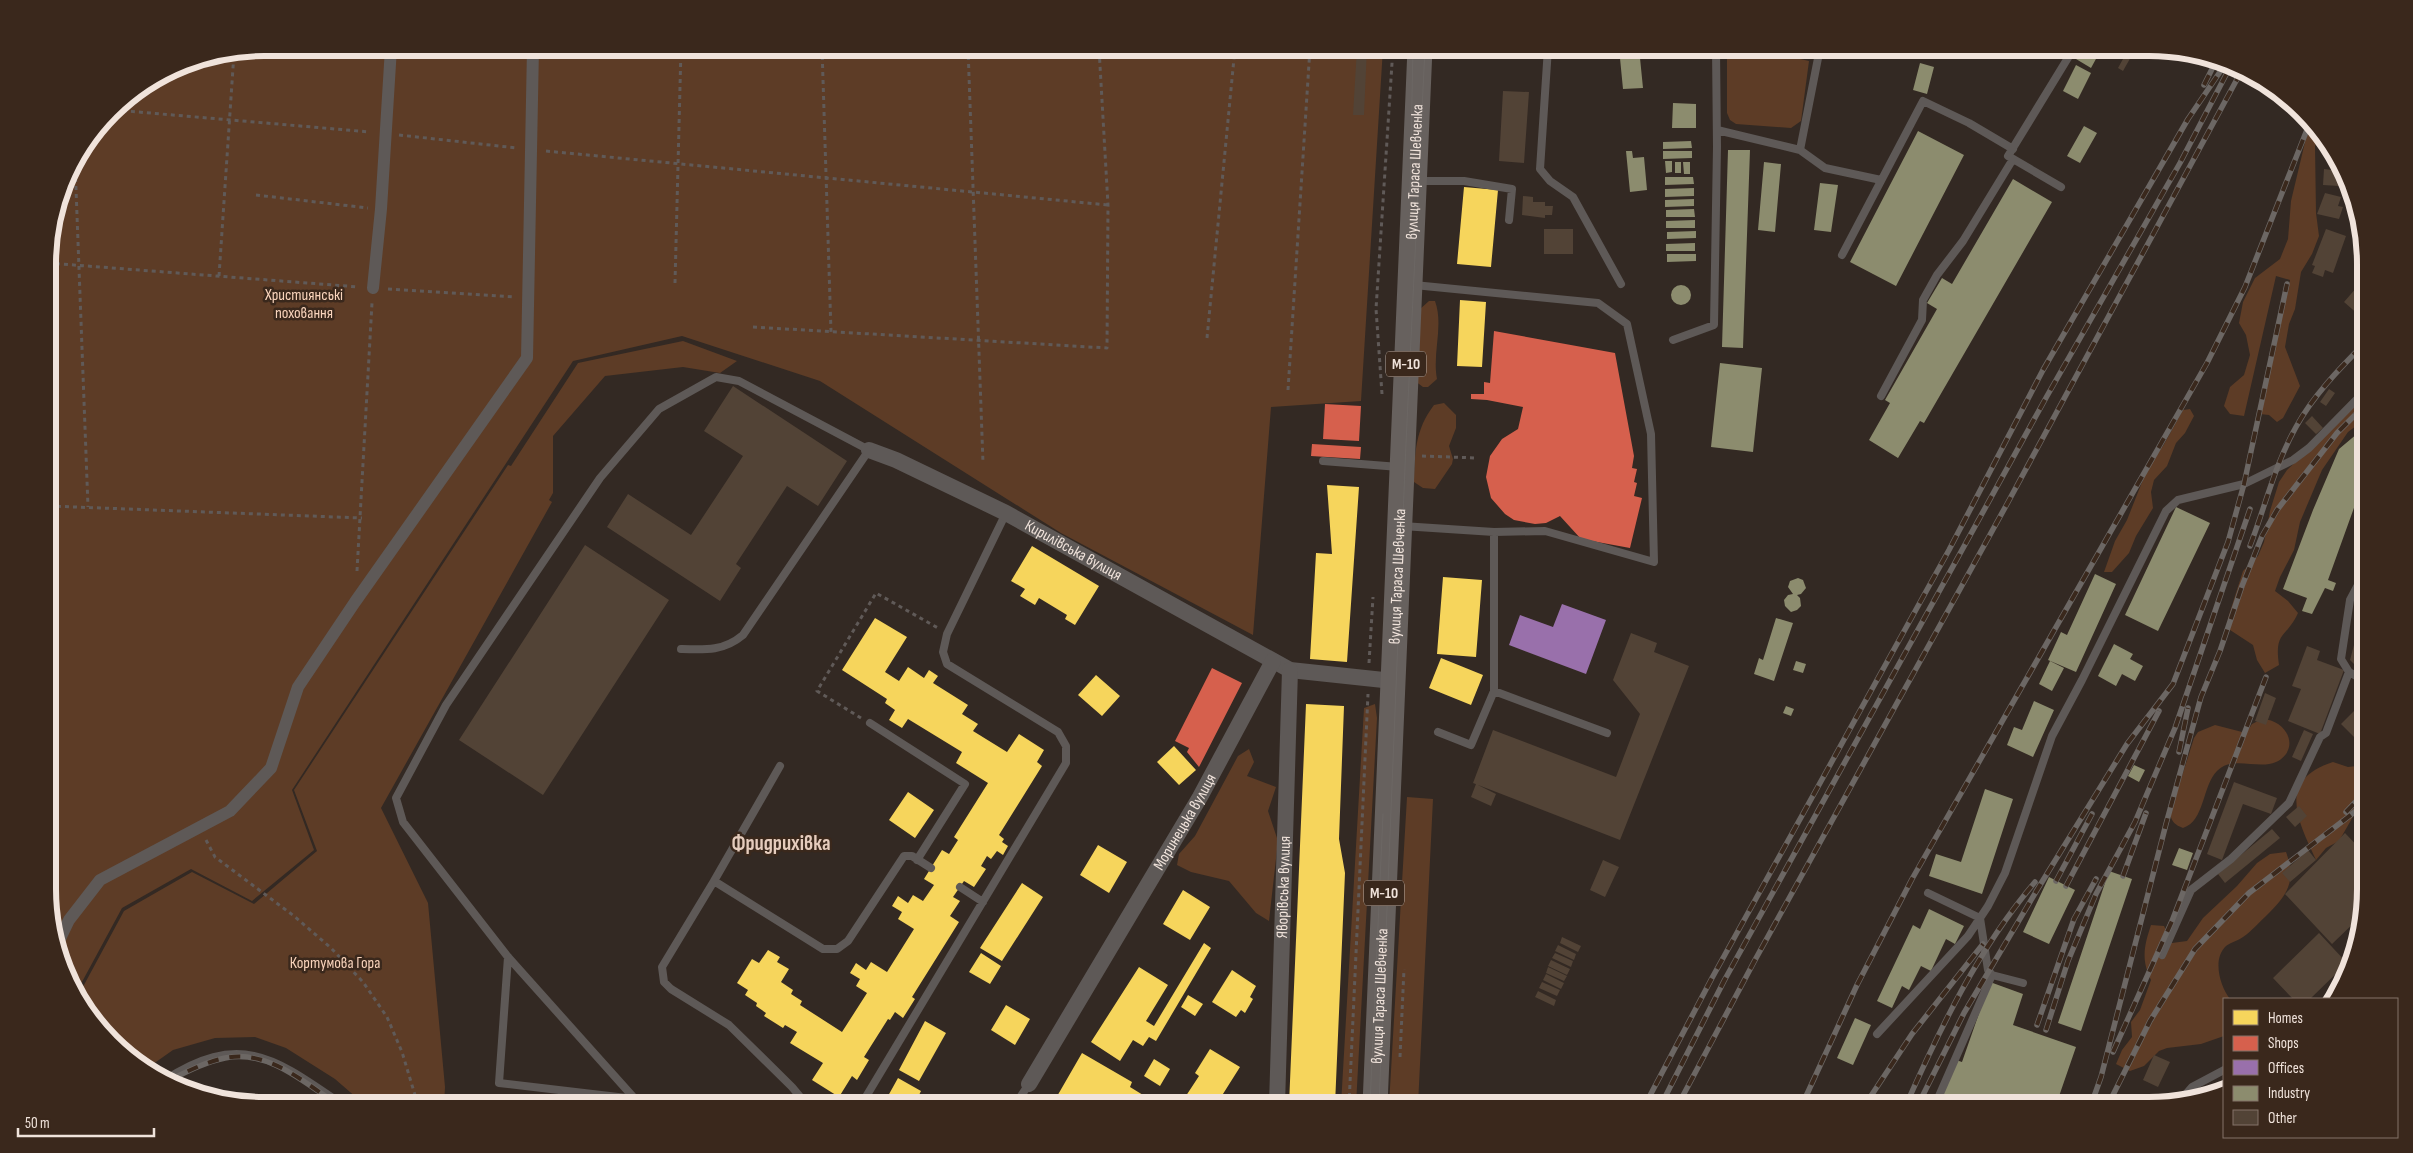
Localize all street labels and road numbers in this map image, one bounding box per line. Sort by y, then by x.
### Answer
street label: вулиця Тараса Шевченка [1402,104,1427,240]
road number: М-10 [1386,352,1426,376]
street label: вулиця Тараса Шевченка [1385,508,1410,645]
street label: Кирилівська вулиця [1022,516,1125,585]
street label: Моринецька вулиця [1149,770,1220,873]
street label: Яворівська вулиця [1272,836,1295,939]
road number: М-10 [1364,880,1404,906]
street label: вулиця Тараса Шевченка [1367,928,1392,1064]

